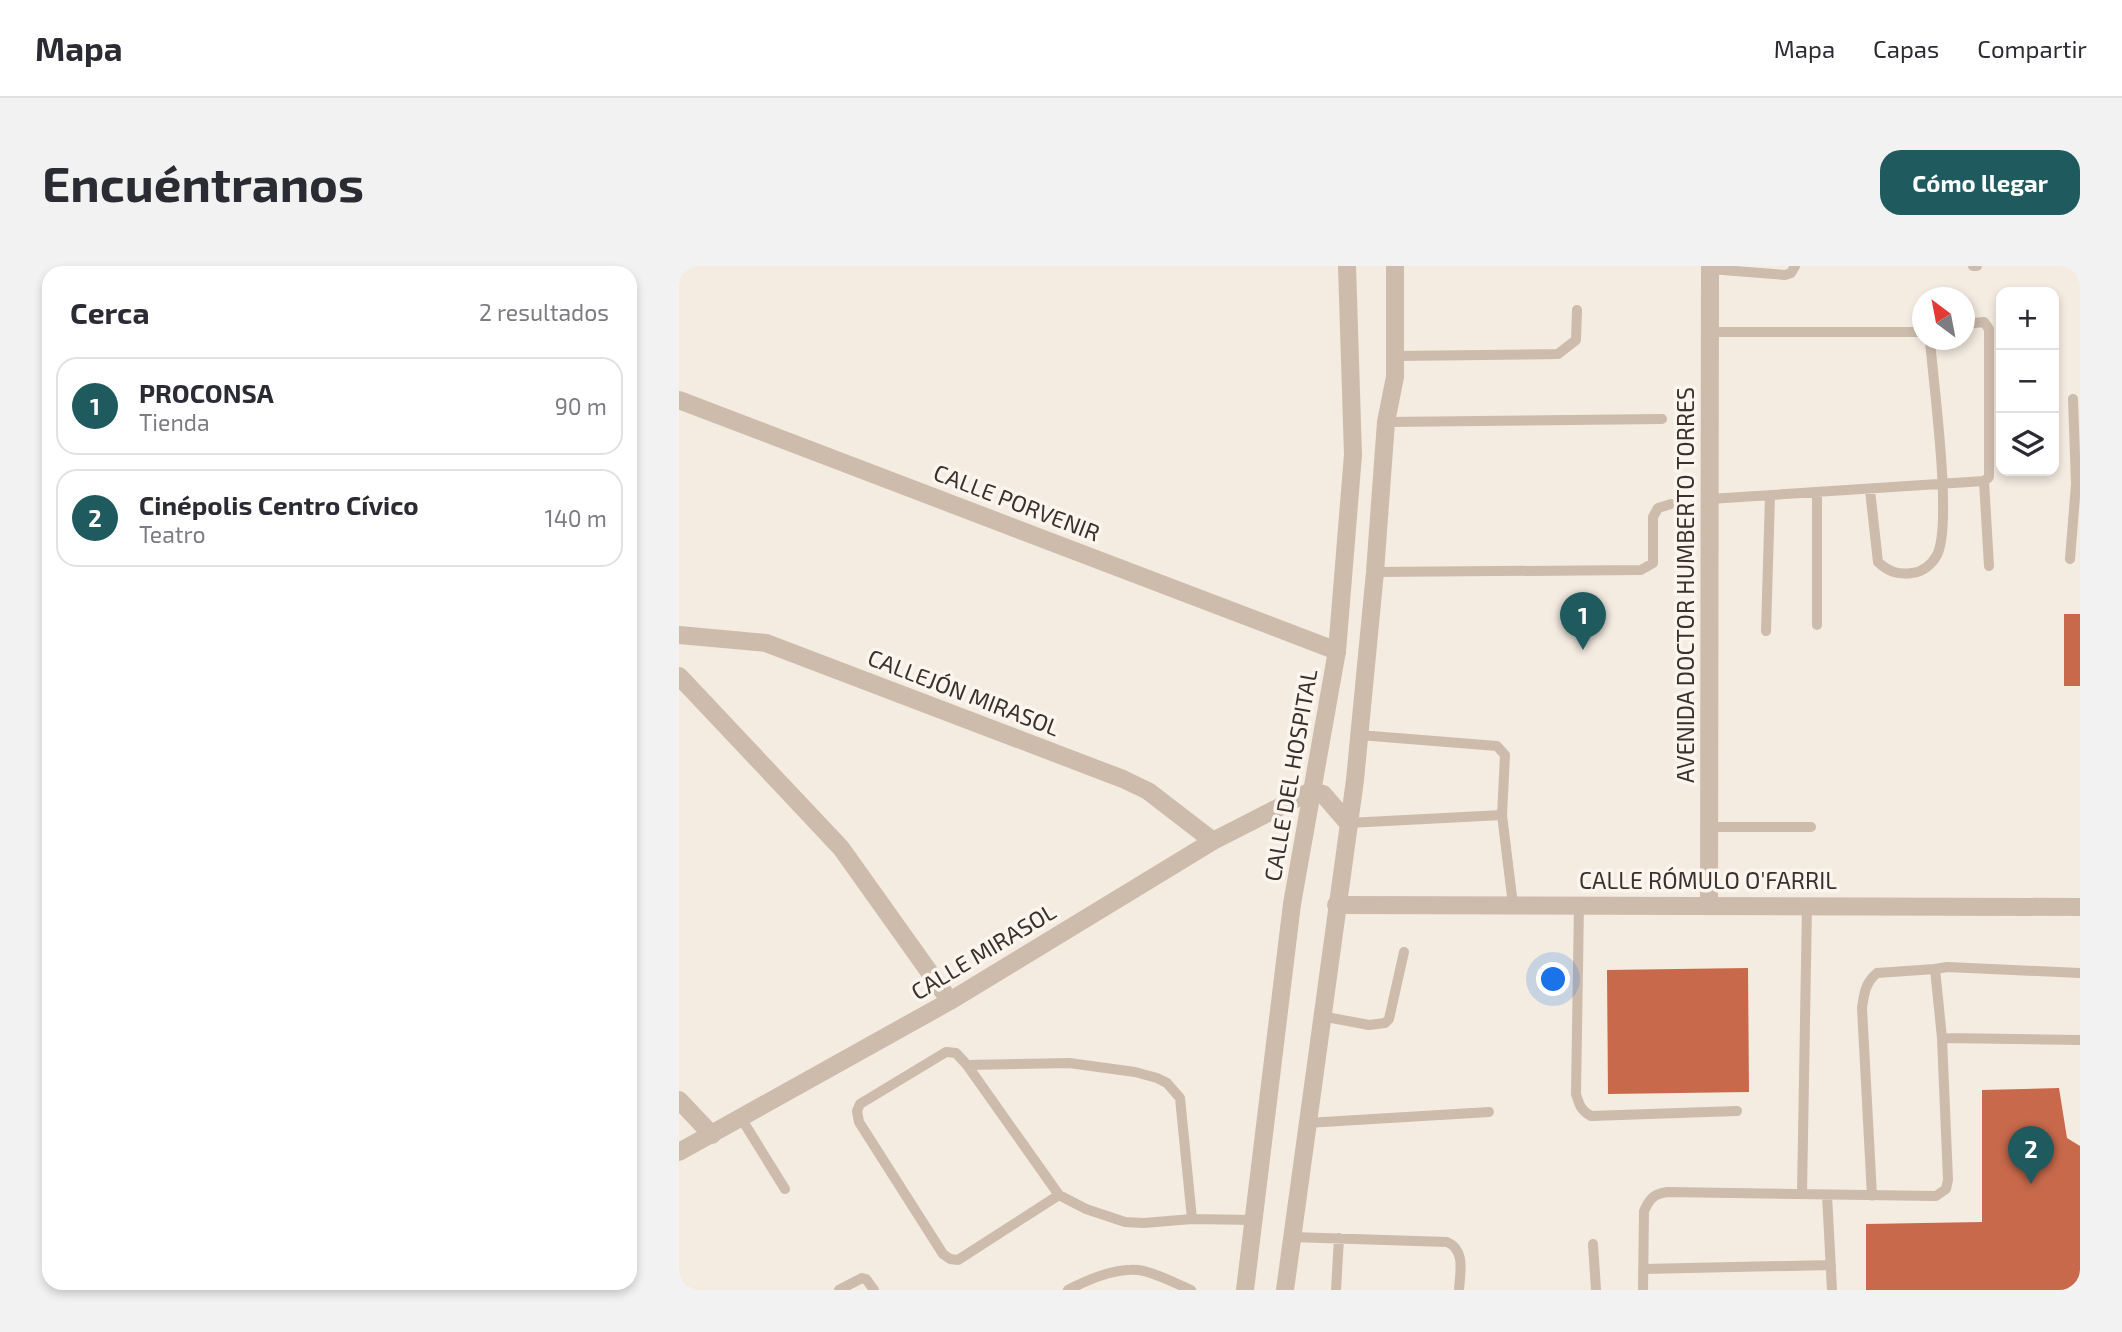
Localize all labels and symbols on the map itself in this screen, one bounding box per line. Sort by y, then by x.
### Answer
north arrow [1912,287,1975,350]
street label: AVENIDA DOCTOR HUMBERTO TORRES [1671,387,1699,783]
street label: CALLE PORVENIR [930,457,1104,547]
pin: 1 [1560,592,1606,650]
street label: CALLEJÓN MIRASOL [864,643,1064,742]
street label: CALLE DEL HOSPITAL [1258,667,1322,883]
street label: CALLE RÓMULO O'FARRIL [1579,866,1837,894]
street label: CALLE MIRASOL [906,897,1061,1005]
your location [1536,962,1570,996]
pin: 2 [2008,1126,2054,1184]

